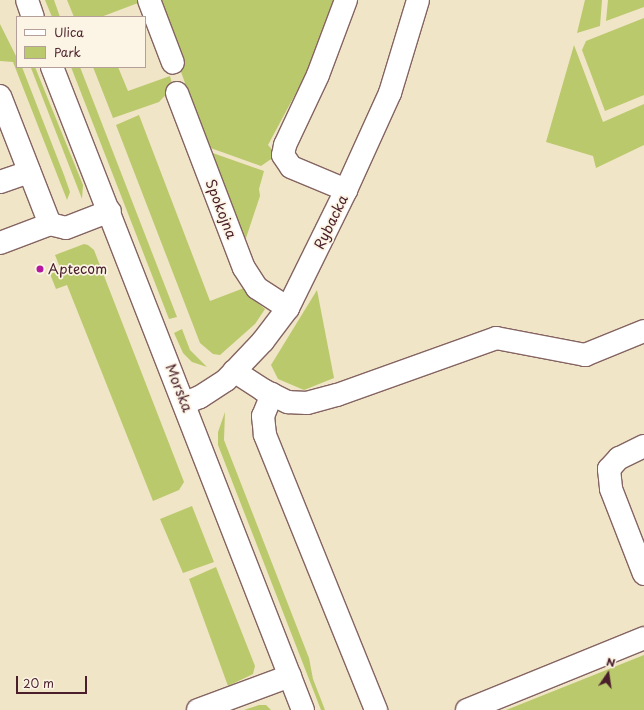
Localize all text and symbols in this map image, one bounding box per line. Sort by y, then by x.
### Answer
legend [16,16,146,68]
text: Ulica [54,23,84,41]
text: Park [54,43,81,61]
street label: Spokojna [202,177,240,241]
street label: Rybacka [311,192,351,252]
place label: Aptecom [48,261,107,277]
marker: Aptecom [35,264,45,274]
street label: Morska [162,362,196,414]
text: N [605,653,617,671]
north arrow [588,654,628,694]
scale bar [18,668,89,694]
text: 20 m [23,674,54,692]

